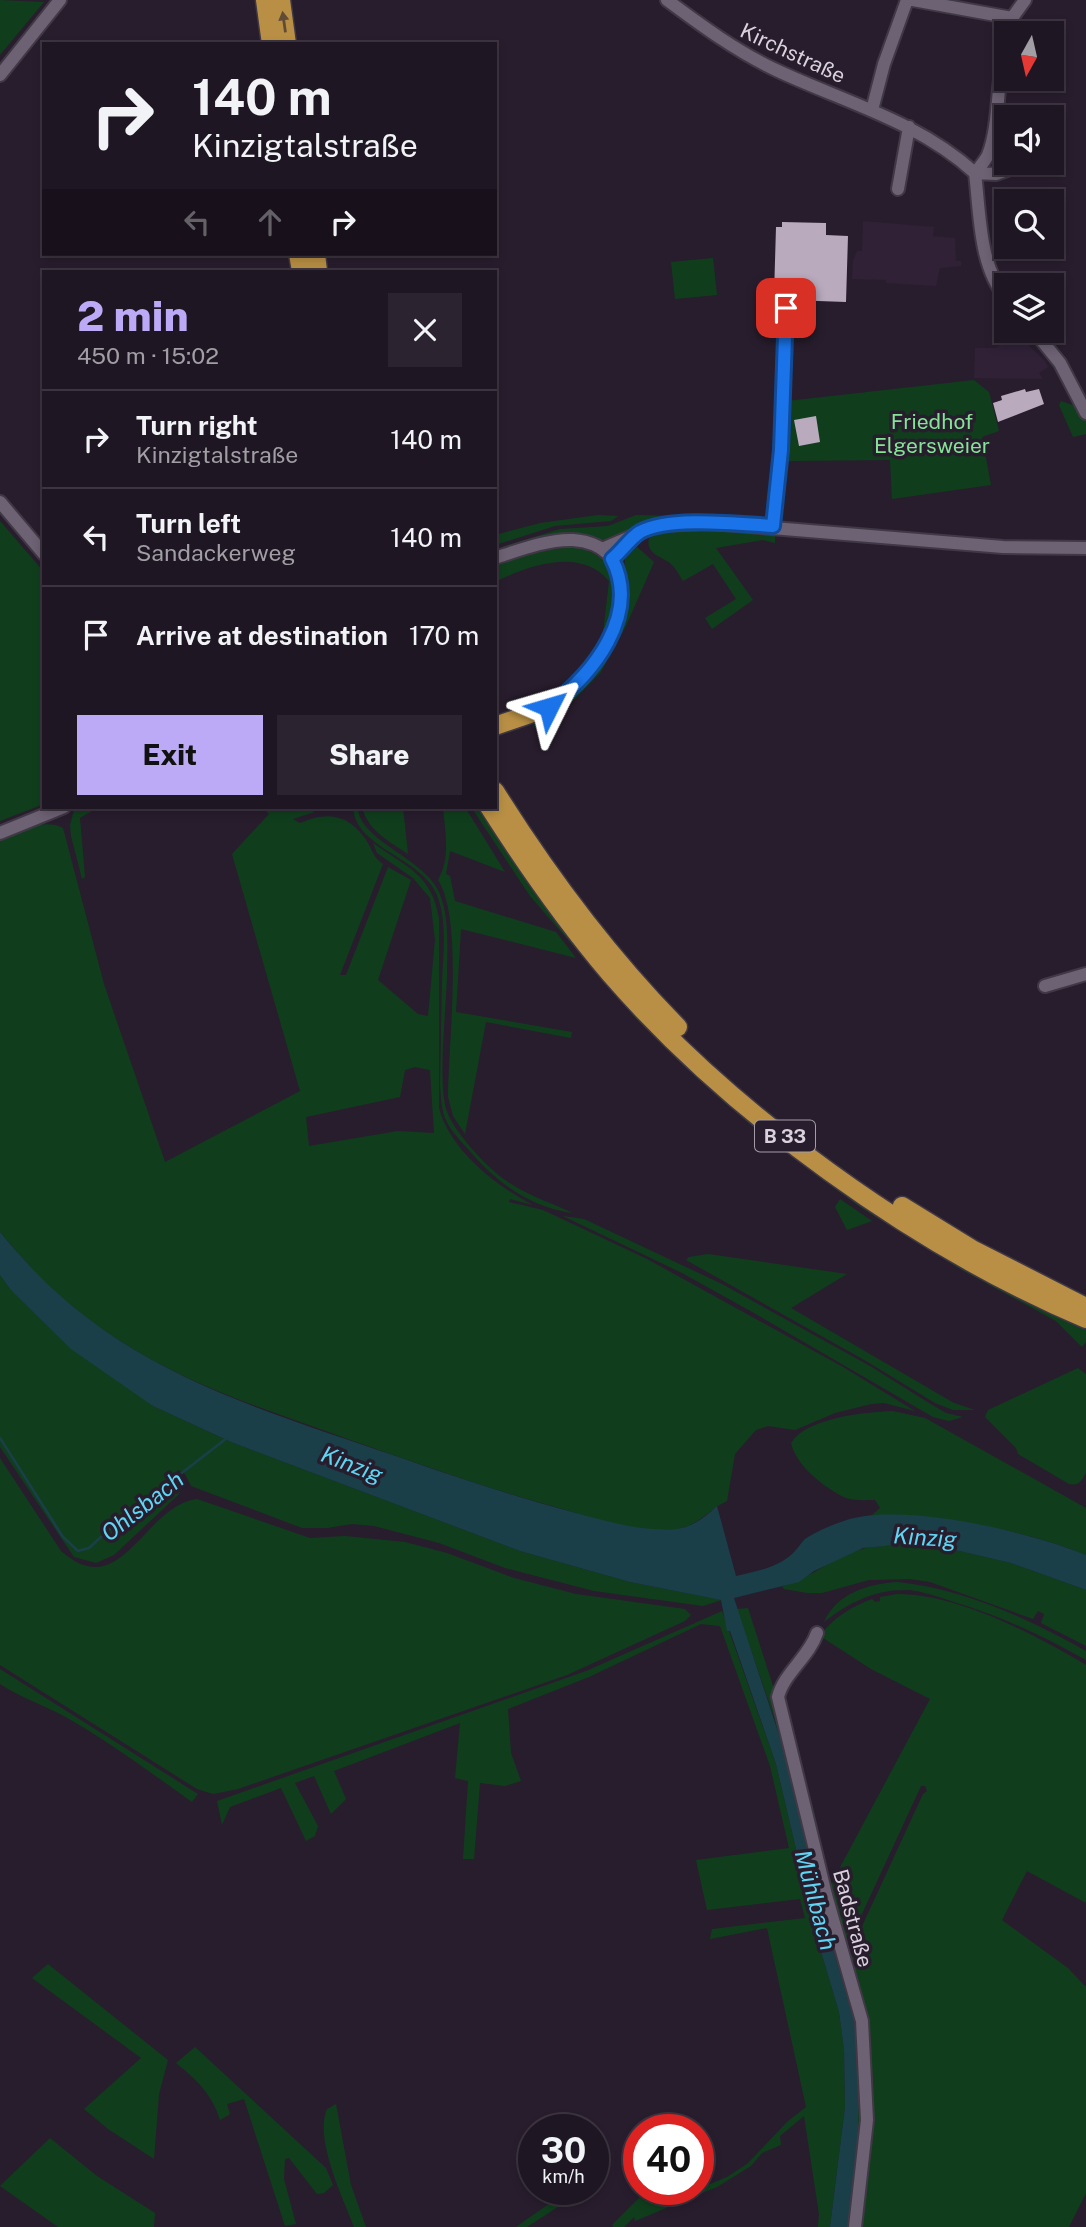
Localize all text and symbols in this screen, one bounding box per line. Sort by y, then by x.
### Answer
one-way arrow [278,11,289,33]
street label: Kirchstraße [736,18,850,88]
north arrow [994,21,1064,91]
map controls [994,21,1064,343]
text: 140 m [192,68,332,126]
icon: right [77,70,168,161]
button: sound [994,105,1064,175]
text: Kinzigtalstraße [192,127,418,164]
button: search [994,189,1064,259]
icon: left [178,203,216,241]
icon: ahead [251,203,289,241]
icon: right [324,203,362,241]
button: layers [994,273,1064,343]
pin [756,278,816,338]
icon: arrive [767,289,805,327]
text: 2 min [77,291,189,340]
button: close [388,293,462,367]
text: 450 m · 15:02 [77,342,219,369]
park label: Friedhof Elgersweier [874,409,990,458]
text: Turn right [136,410,258,441]
icon: right [77,420,115,458]
text: 140 m [390,424,462,455]
text: Kinzigtalstraße [136,441,298,468]
text: Turn left [136,508,241,539]
icon: left [77,518,115,556]
text: 140 m [390,522,462,553]
text: Sandackerweg [136,539,296,566]
icon: arrive [77,616,115,654]
text: Arrive at destination [136,620,388,651]
text: 170 m [409,620,479,651]
position arrow [512,670,586,744]
button: Exit [77,715,263,795]
button: Share [277,715,462,795]
road number: B 33 [755,1120,815,1152]
water label: Kinzig [317,1440,387,1488]
water label: Ohlsbach [95,1465,189,1547]
water label: Kinzig [892,1521,958,1553]
water label: Mühlbach [790,1847,842,1953]
street label: Badstraße [828,1866,878,1970]
speed limit sign: 40 [623,2114,714,2205]
text: 30 [541,2130,586,2171]
text: km/h [542,2166,585,2187]

